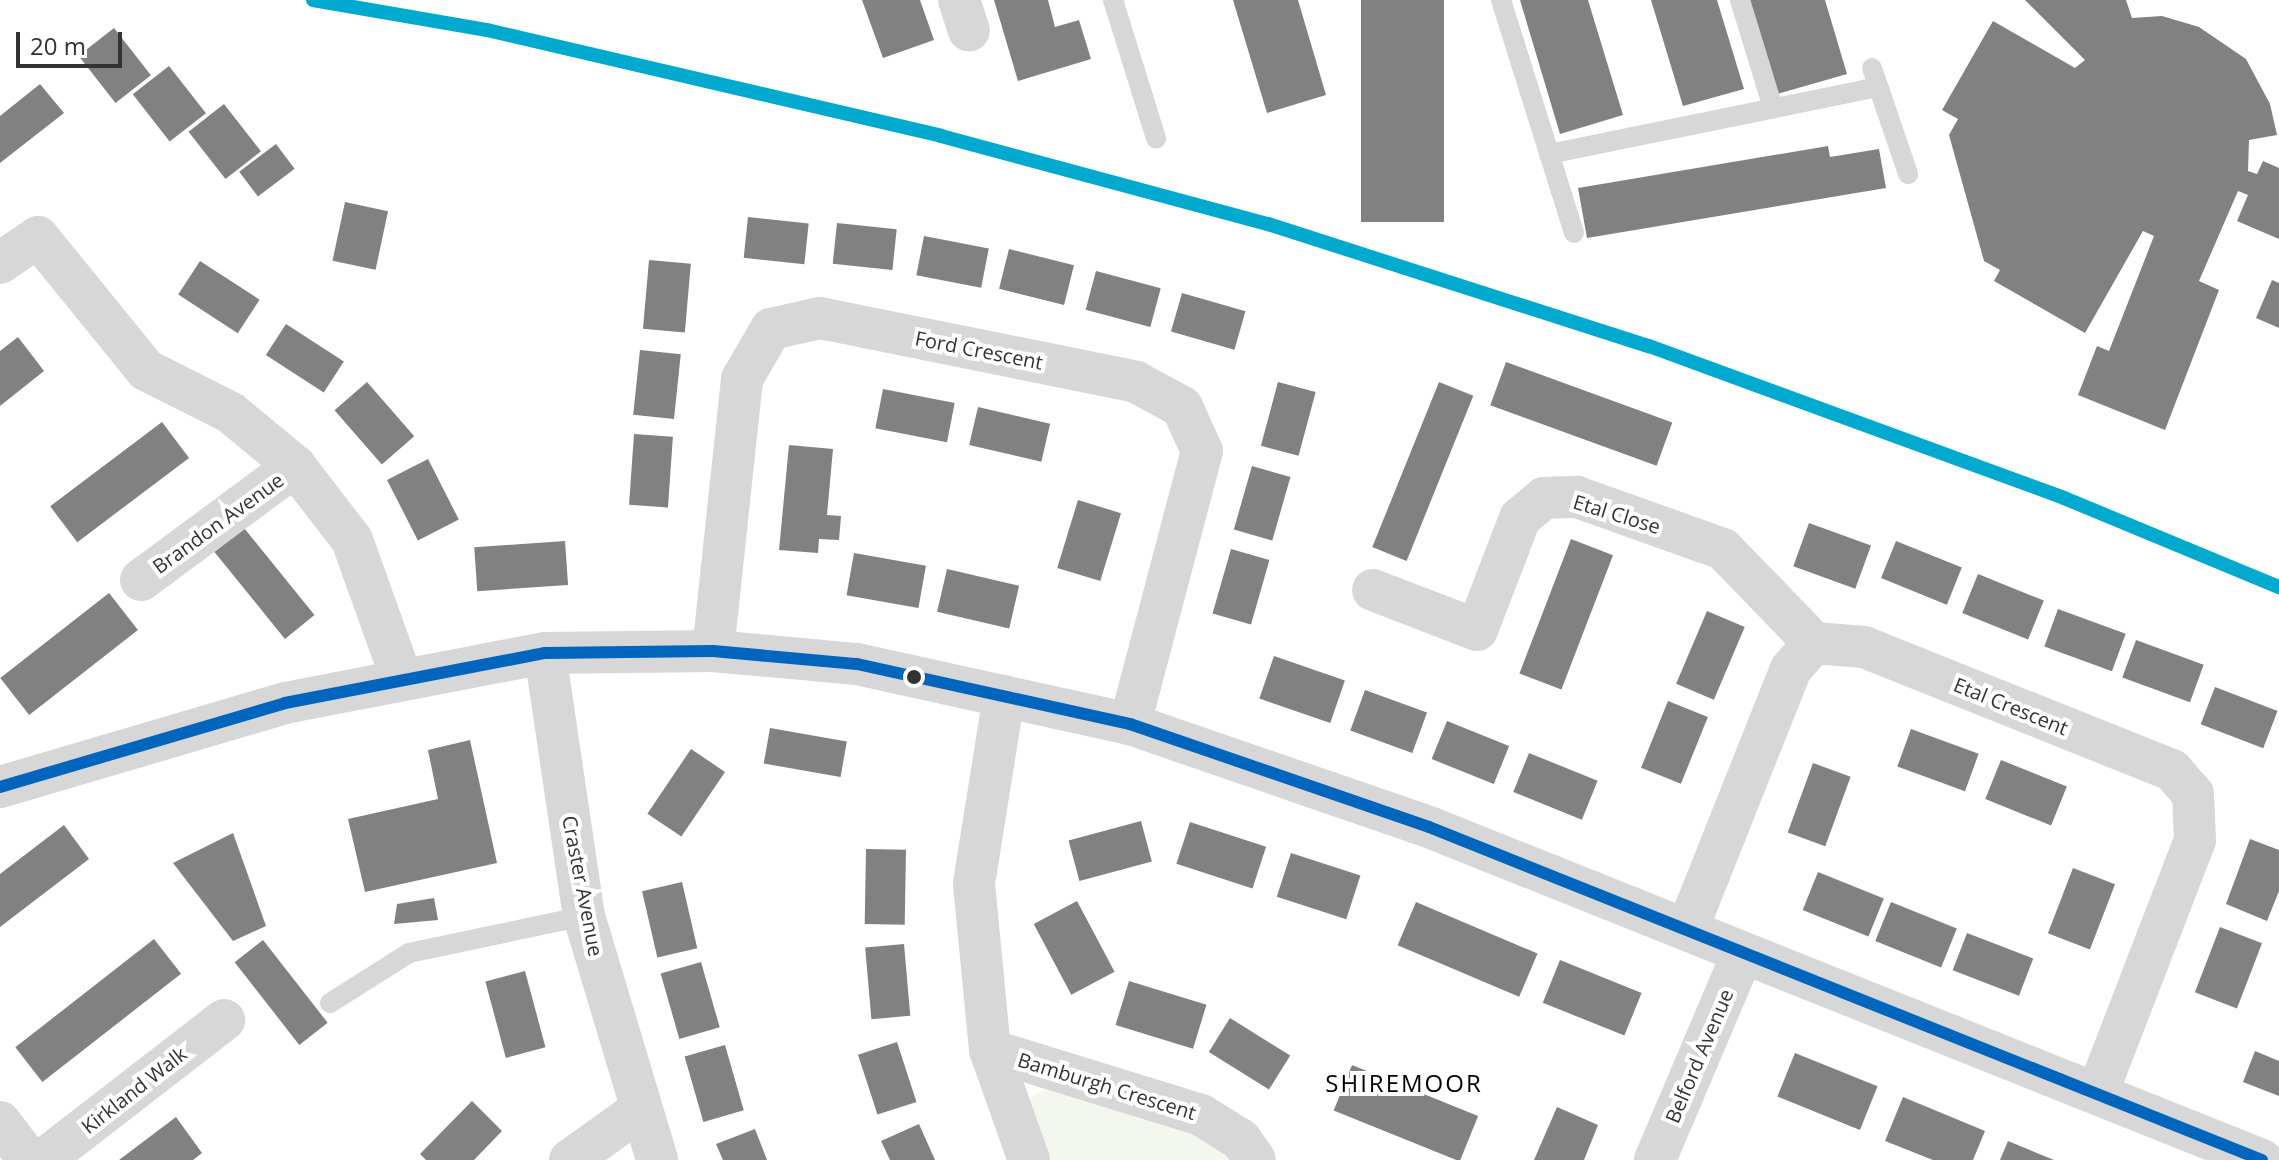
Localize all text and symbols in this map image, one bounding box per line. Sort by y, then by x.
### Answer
scale bar [20,16,126,66]
text: 20 m [30,29,86,62]
street label: Ford Crescent [913,326,1045,374]
street label: Brandon Avenue [148,467,288,579]
street label: Etal Close [1570,489,1664,539]
unlabelled marker [906,669,922,685]
street label: Etal Crescent [1950,672,2072,740]
street label: Craster Avenue [558,814,608,958]
street label: Belford Avenue [1660,985,1738,1127]
street label: Kirkland Walk [77,1041,191,1139]
street label: Bamburgh Crescent [1015,1047,1199,1125]
district label: SHIREMOOR [1325,1069,1483,1097]

